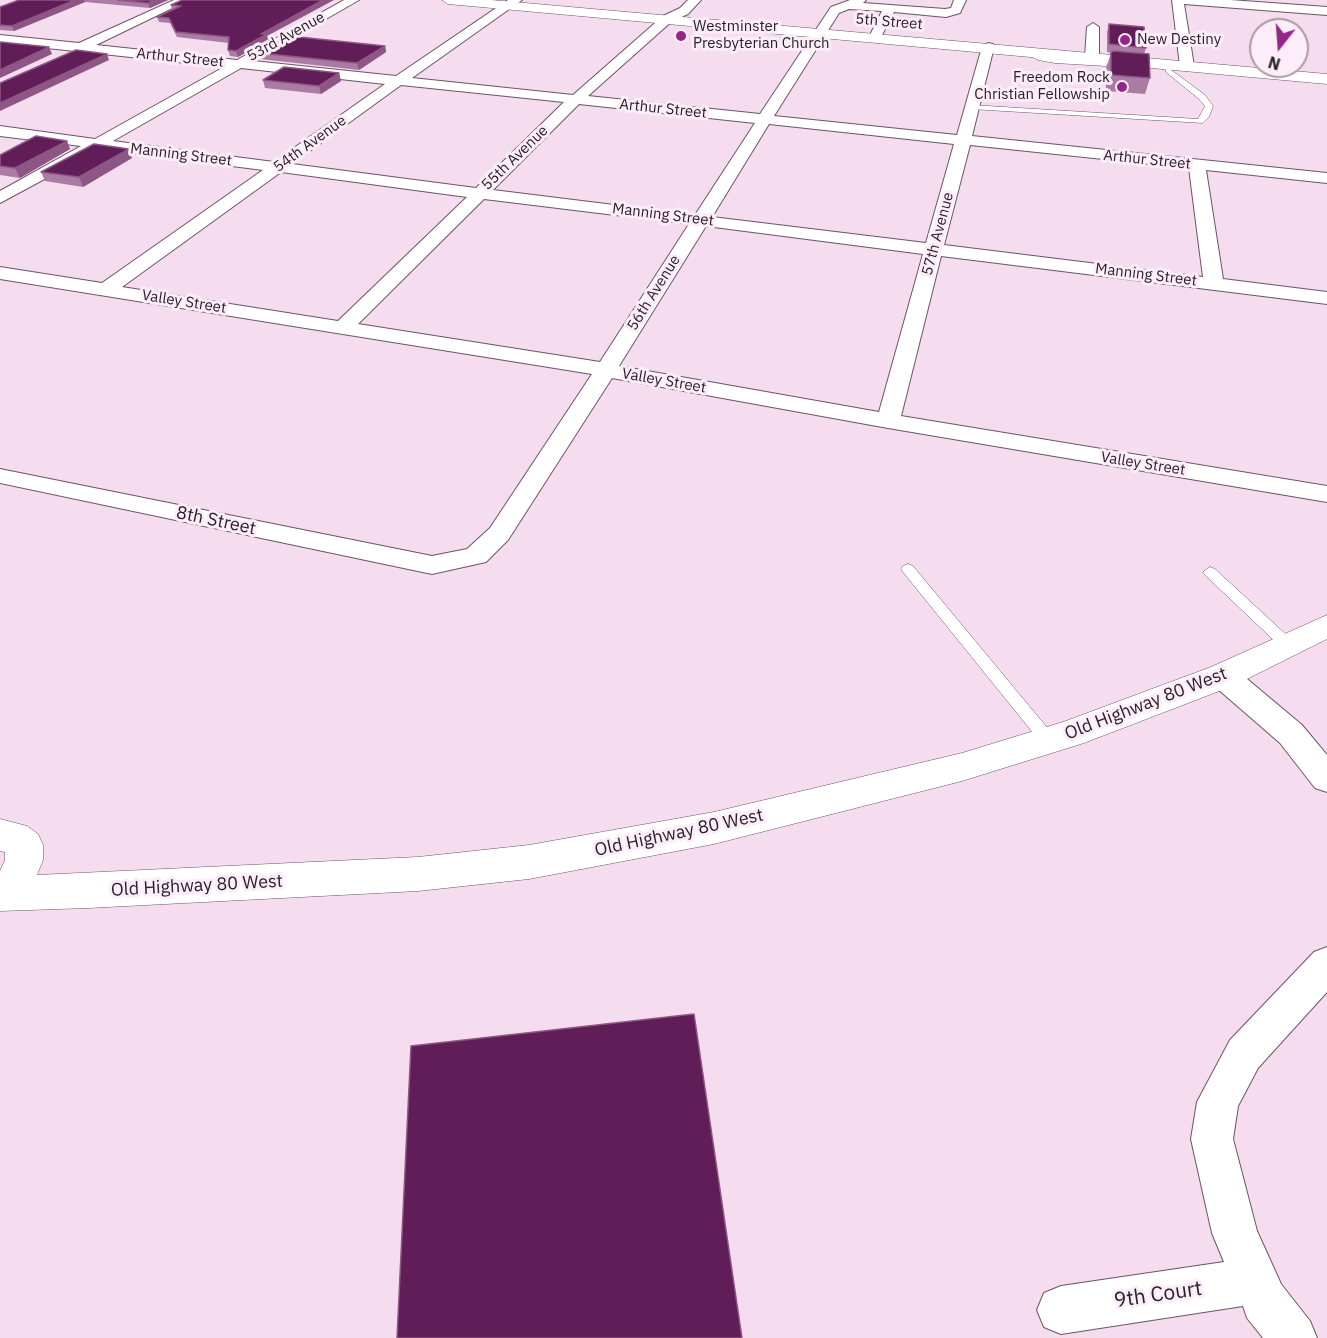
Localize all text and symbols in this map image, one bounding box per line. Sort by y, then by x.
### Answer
street label: 53rd Avenue [244,8,328,66]
street label: 5th Street [855,10,923,34]
place label: Westminster Presbyterian Church [693,18,830,53]
north arrow [1249,18,1309,78]
marker: Westminster Presbyterian Church [674,29,688,43]
place label: New Destiny [1137,31,1221,49]
marker: New Destiny [1118,33,1132,47]
street label: Arthur Street [135,44,225,72]
text: N [1266,52,1283,75]
place label: Freedom Rock Christian Fellowship [974,69,1110,104]
marker: Freedom Rock Christian Fellowship [1115,80,1129,94]
street label: Arthur Street [618,95,708,123]
street label: 54th Avenue [270,112,350,176]
street label: 55th Avenue [478,122,552,194]
street label: Manning Street [129,140,233,170]
street label: Arthur Street [1102,146,1192,174]
street label: 57th Avenue [918,190,958,278]
street label: Manning Street [611,200,715,230]
street label: 56th Avenue [624,252,684,334]
street label: Manning Street [1094,260,1198,290]
street label: Valley Street [141,286,227,318]
street label: Valley Street [621,365,707,397]
street label: Valley Street [1100,448,1186,480]
street label: 8th Street [174,502,258,540]
street label: Old Highway 80 West [1062,663,1230,745]
street label: Old Highway 80 West [593,805,765,861]
street label: Old Highway 80 West [111,871,283,901]
street label: 9th Court [1112,1276,1204,1314]

